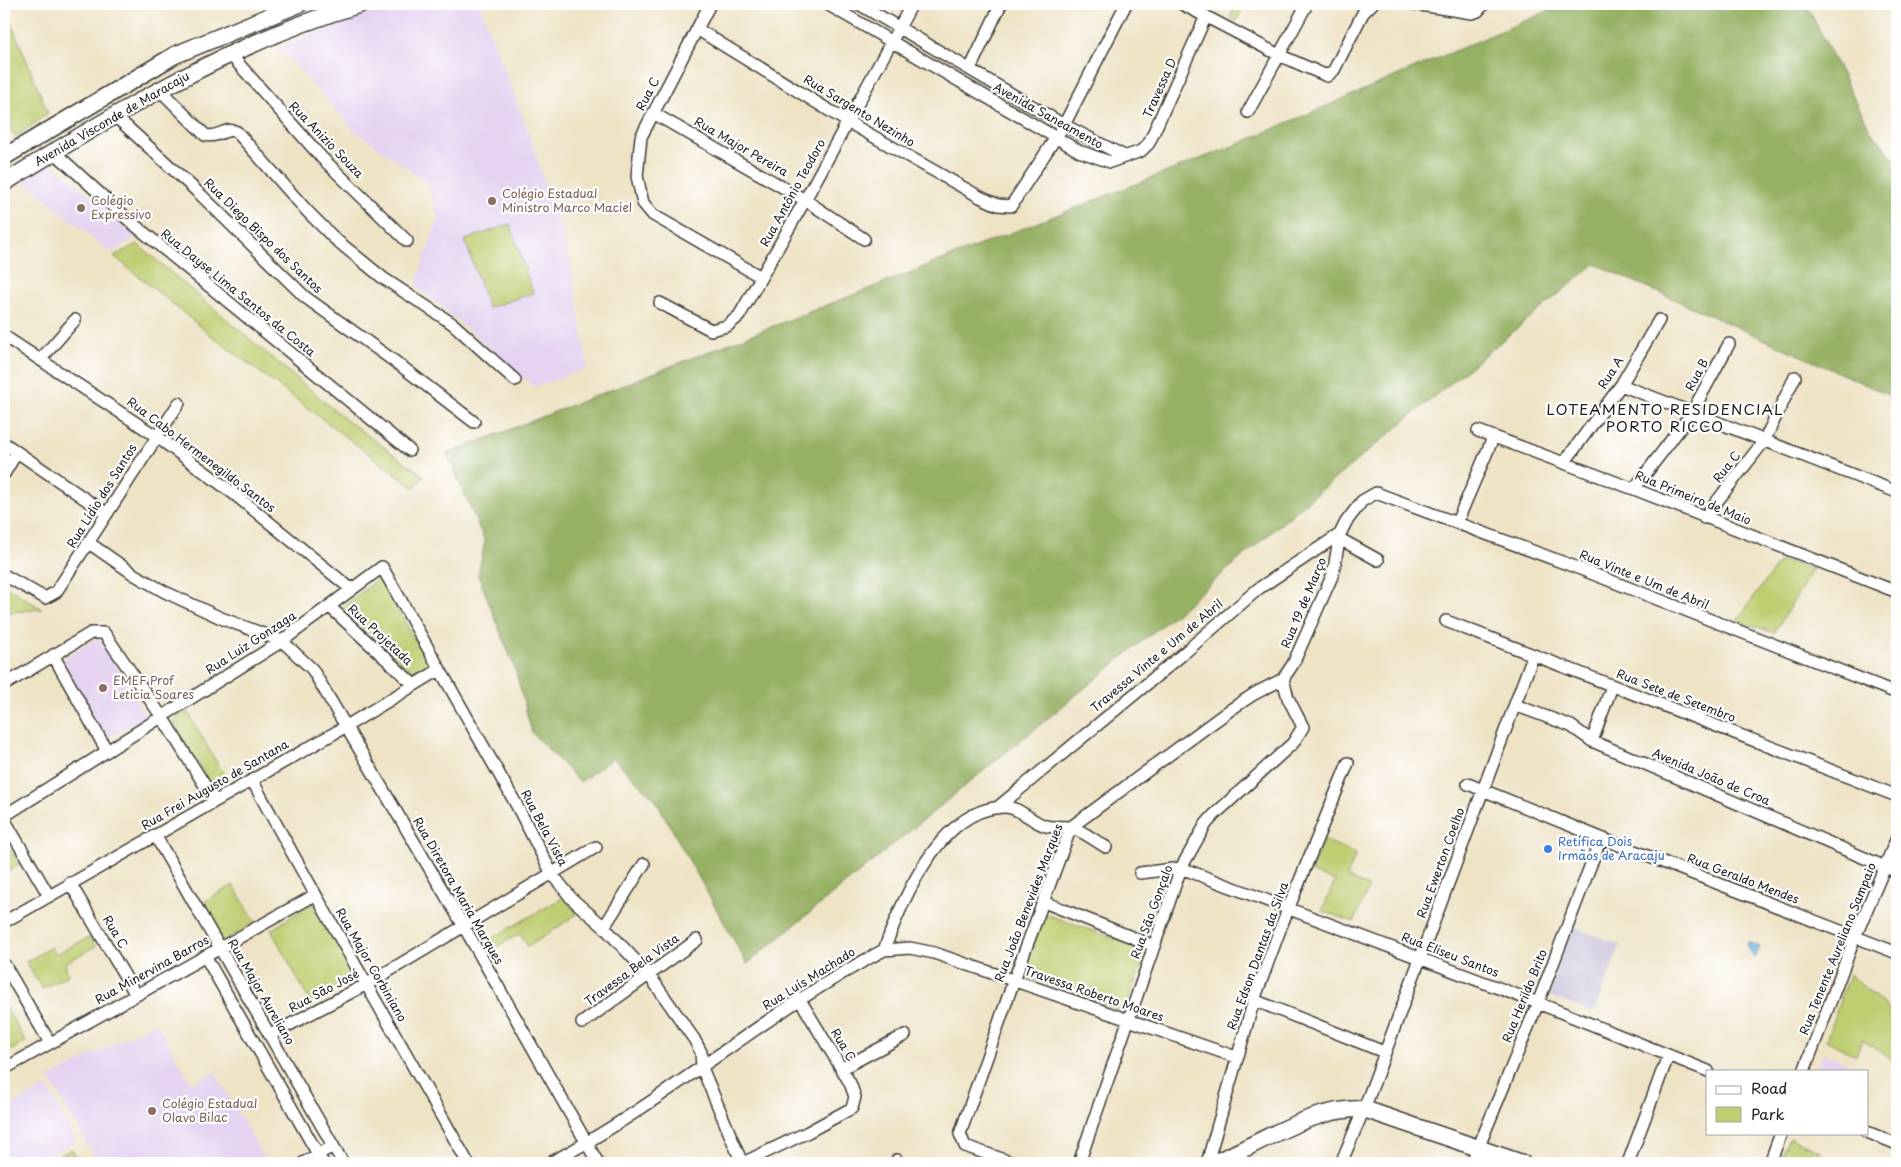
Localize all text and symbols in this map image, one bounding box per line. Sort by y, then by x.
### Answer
street label: Travessa D [1138,55,1180,121]
street label: Avenida Visconde de Maracaju [31,66,192,170]
street label: Rua Sargento Nezinho [800,70,919,151]
street label: Rua C [631,74,663,114]
street label: Avenida Saneamento [990,77,1107,153]
street label: Rua Anizio Souza [285,97,368,182]
street label: Rua Major Pereira [691,112,792,181]
street label: Rua Antônio Teodoro [755,135,829,250]
street label: Rua Diego Bispo dos Santos [200,174,327,297]
place label: Colégio Estadual Ministro Marco Maciel [502,184,632,216]
place label: Colégio Expressivo [91,191,152,223]
marker: Colégio Estadual Ministro Marco Maciel [486,195,498,207]
marker: Colégio Expressivo [75,202,87,214]
street label: Rua Dayse Lima Santos da Costa [158,224,320,361]
street label: Rua A [1593,353,1627,392]
street label: Rua B [1680,355,1712,394]
street label: Rua Cabo Hermenegildo Santos [124,392,280,516]
district label: LOTEAMENTO RESIDENCIAL PORTO RICCO [1546,397,1784,437]
street label: Rua Lídio dos Santos [62,440,141,551]
street label: Rua C [1708,447,1744,486]
street label: Rua Primeiro de Maio [1632,465,1755,529]
street label: Rua Vinte e Um de Abril [1577,545,1712,613]
street label: Rua 19 de Março [1276,554,1330,651]
street label: Travessa Vinte e Um de Abril [1086,594,1226,716]
street label: Rua Projetada [344,599,417,669]
street label: Rua Luiz Gonzaga [202,606,300,678]
street label: Rua Sete de Setembro [1614,664,1739,726]
place label: EMEF Prof Leticia Soares [113,671,194,703]
marker: EMEF Prof Leticia Soares [97,682,109,694]
street label: Rua Frei Augusto de Santana [137,734,292,834]
street label: Avenida João de Croa [1650,743,1774,809]
street label: Rua Bela Vista [517,786,573,869]
street label: Rua Ewerton Coelho [1412,805,1468,920]
street label: Rua Diretora Maria Marques [409,813,509,968]
street label: Rua João Benevides Marques [990,820,1067,984]
place label: Retífica Dois Irmãos de Aracaju [1558,832,1665,864]
marker: Retífica Dois Irmãos de Aracaju [1542,843,1554,855]
street label: Rua Geraldo Mendes [1685,848,1802,908]
street label: Rua Tenente Aureliano Sampaio [1794,859,1880,1038]
street label: Rua São Gonçalo [1126,862,1177,961]
street label: Rua Edson Dantas da Silva [1222,878,1292,1032]
street label: Rua Major Corbiniano [332,904,412,1025]
street label: Rua C [99,912,133,951]
street label: Rua Eliseu Santos [1399,927,1502,981]
street label: Travessa Bela Vista [580,928,683,1010]
street label: Rua Minervina Barros [91,930,212,1008]
street label: Rua Major Aureliano [224,935,300,1048]
street label: Rua Luís Machado [759,942,859,1014]
street label: Rua Herildo Brito [1497,946,1551,1045]
street label: Travessa Roberto Moares [1022,961,1167,1026]
street label: Rua São José [285,964,362,1016]
street label: Rua C [827,1025,861,1064]
legend [1706,1070,1868,1134]
text: Road [1751,1076,1787,1099]
place label: Colégio Estadual Olavo Bilac [162,1094,257,1126]
text: Park [1751,1102,1785,1125]
marker: Colégio Estadual Olavo Bilac [146,1105,158,1117]

